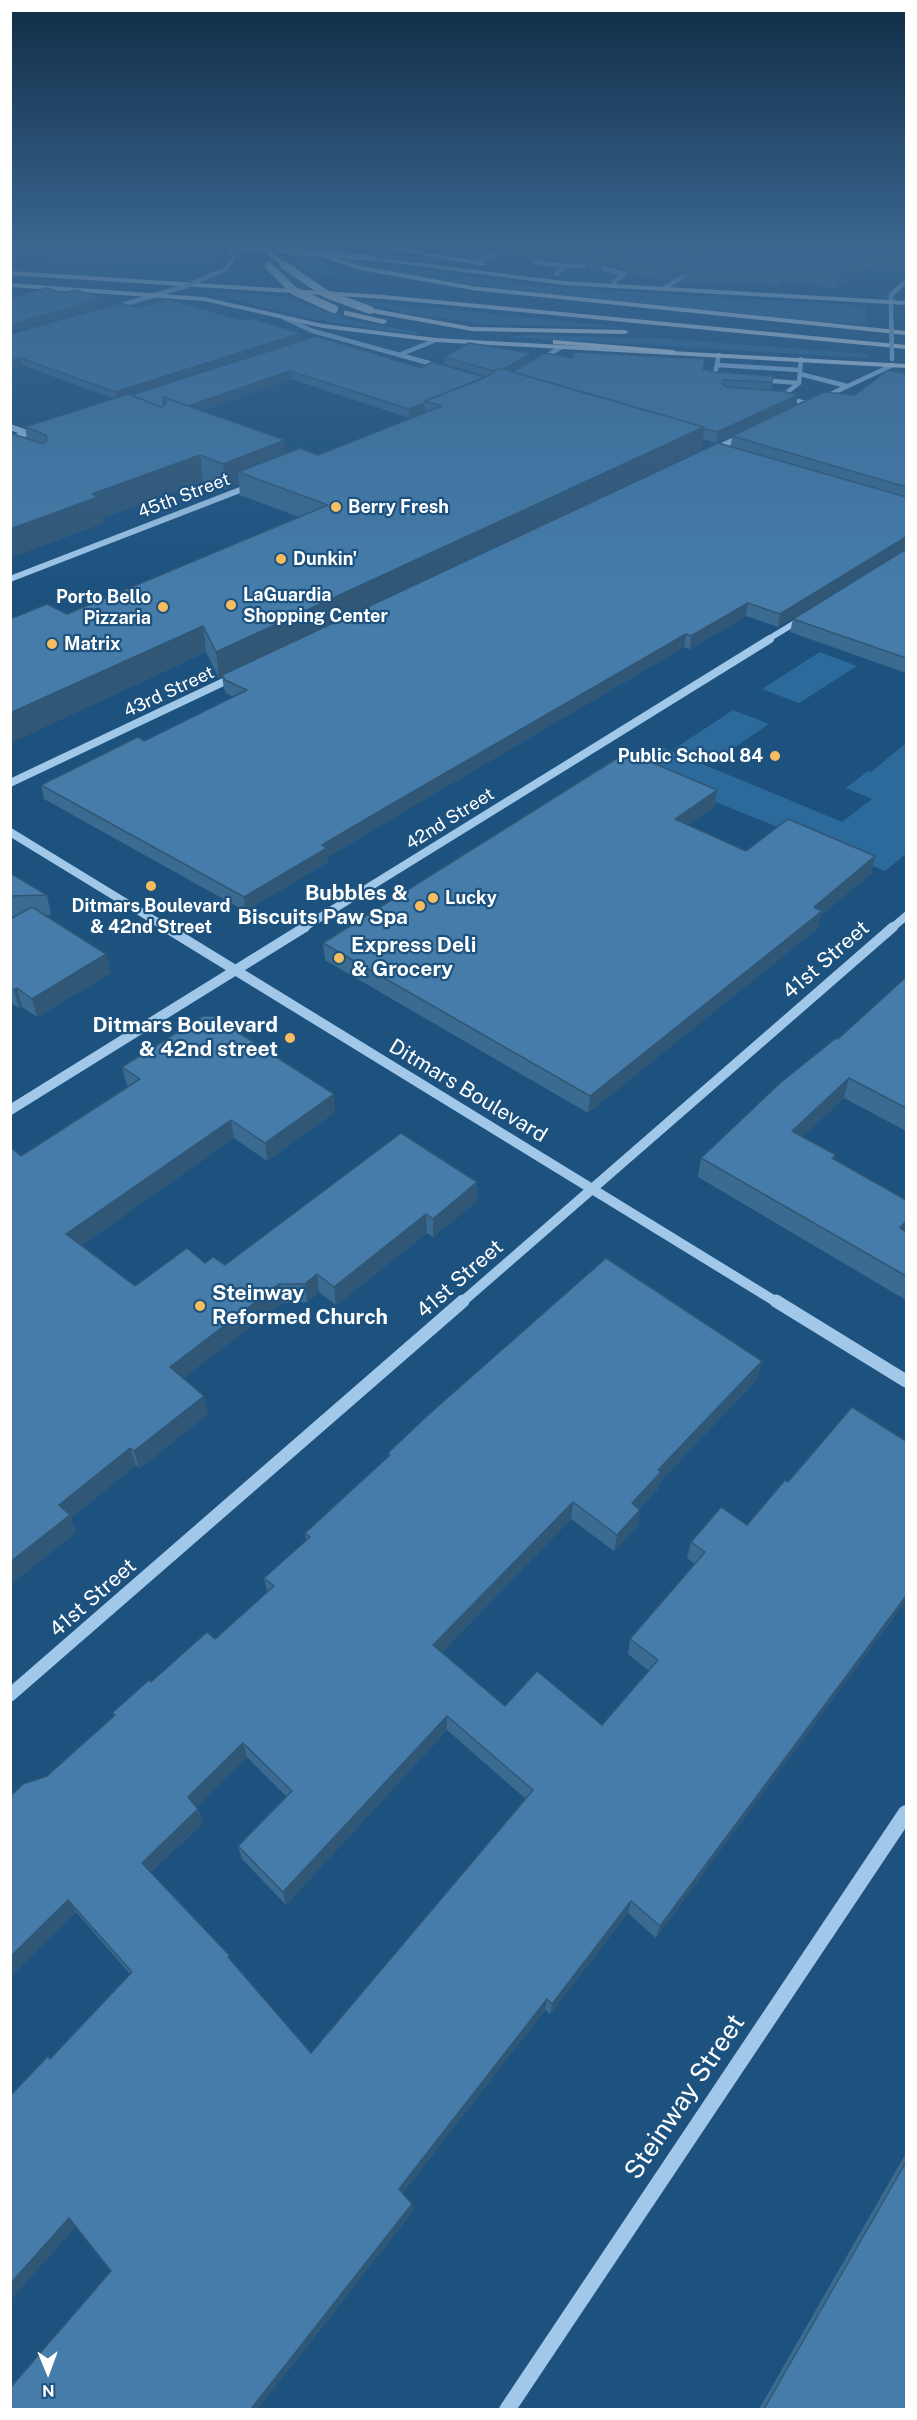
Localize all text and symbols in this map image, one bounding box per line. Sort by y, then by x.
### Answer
street label: 45th Street [135,469,233,523]
place label: Berry Fresh [348,496,449,518]
marker: Berry Fresh [329,500,343,514]
place label: Dunkin' [293,548,357,570]
marker: Dunkin' [274,552,288,566]
place label: LaGuardia Shopping Center [243,584,388,626]
place label: Porto Bello Pizzaria [56,586,151,628]
marker: LaGuardia Shopping Center [224,598,238,612]
marker: Porto Bello Pizzaria [156,600,170,614]
place label: Matrix [64,633,121,655]
marker: Matrix [45,637,59,651]
street label: 43rd Street [120,662,218,722]
place label: Public School 84 [618,745,763,767]
marker: Public School 84 [768,749,782,763]
street label: 42nd Street [402,783,498,855]
marker: Ditmars Boulevard & 42nd Street [144,879,158,893]
place label: Bubbles & Biscuits Paw Spa [238,881,408,931]
place label: Lucky [445,887,497,909]
marker: Lucky [426,891,440,905]
place label: Ditmars Boulevard & 42nd Street [71,895,231,938]
marker: Bubbles & Biscuits Paw Spa [413,899,427,913]
street label: 41st Street [777,915,875,1005]
place label: Express Deli & Grocery [351,933,476,983]
marker: Express Deli & Grocery [332,951,346,965]
place label: Ditmars Boulevard & 42nd street [92,1013,278,1063]
marker: Ditmars Boulevard & 42nd street [283,1031,297,1045]
street label: Ditmars Boulevard [384,1034,552,1148]
street label: 41st Street [411,1234,509,1324]
place label: Steinway Reformed Church [212,1281,388,1331]
marker: Steinway Reformed Church [193,1299,207,1313]
street label: 41st Street [44,1553,142,1643]
street label: Steinway Street [618,2008,752,2186]
north arrow [18,2342,78,2402]
text: N [42,2381,55,2400]

